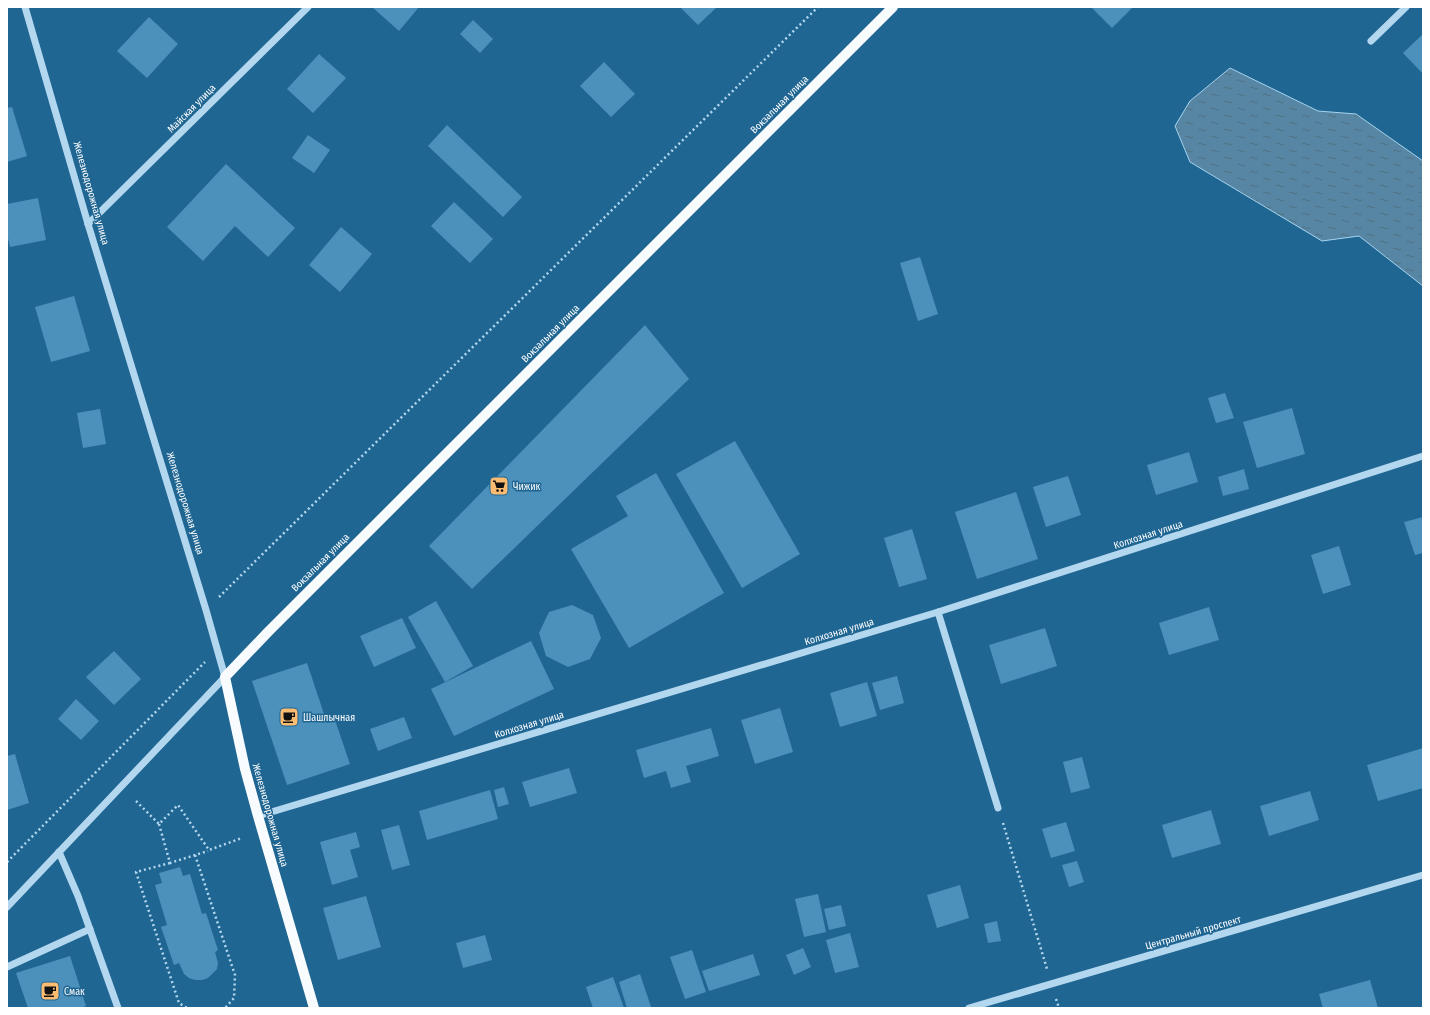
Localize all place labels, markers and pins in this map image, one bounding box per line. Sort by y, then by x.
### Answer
supermarket icon: Чижик [488,475,510,497]
place label: Чижик [513,481,541,493]
cafe icon: Шашлычная [278,706,300,728]
place label: Шашлычная [303,712,355,724]
cafe icon: Смак [39,980,61,1002]
place label: Смак [64,986,85,998]

